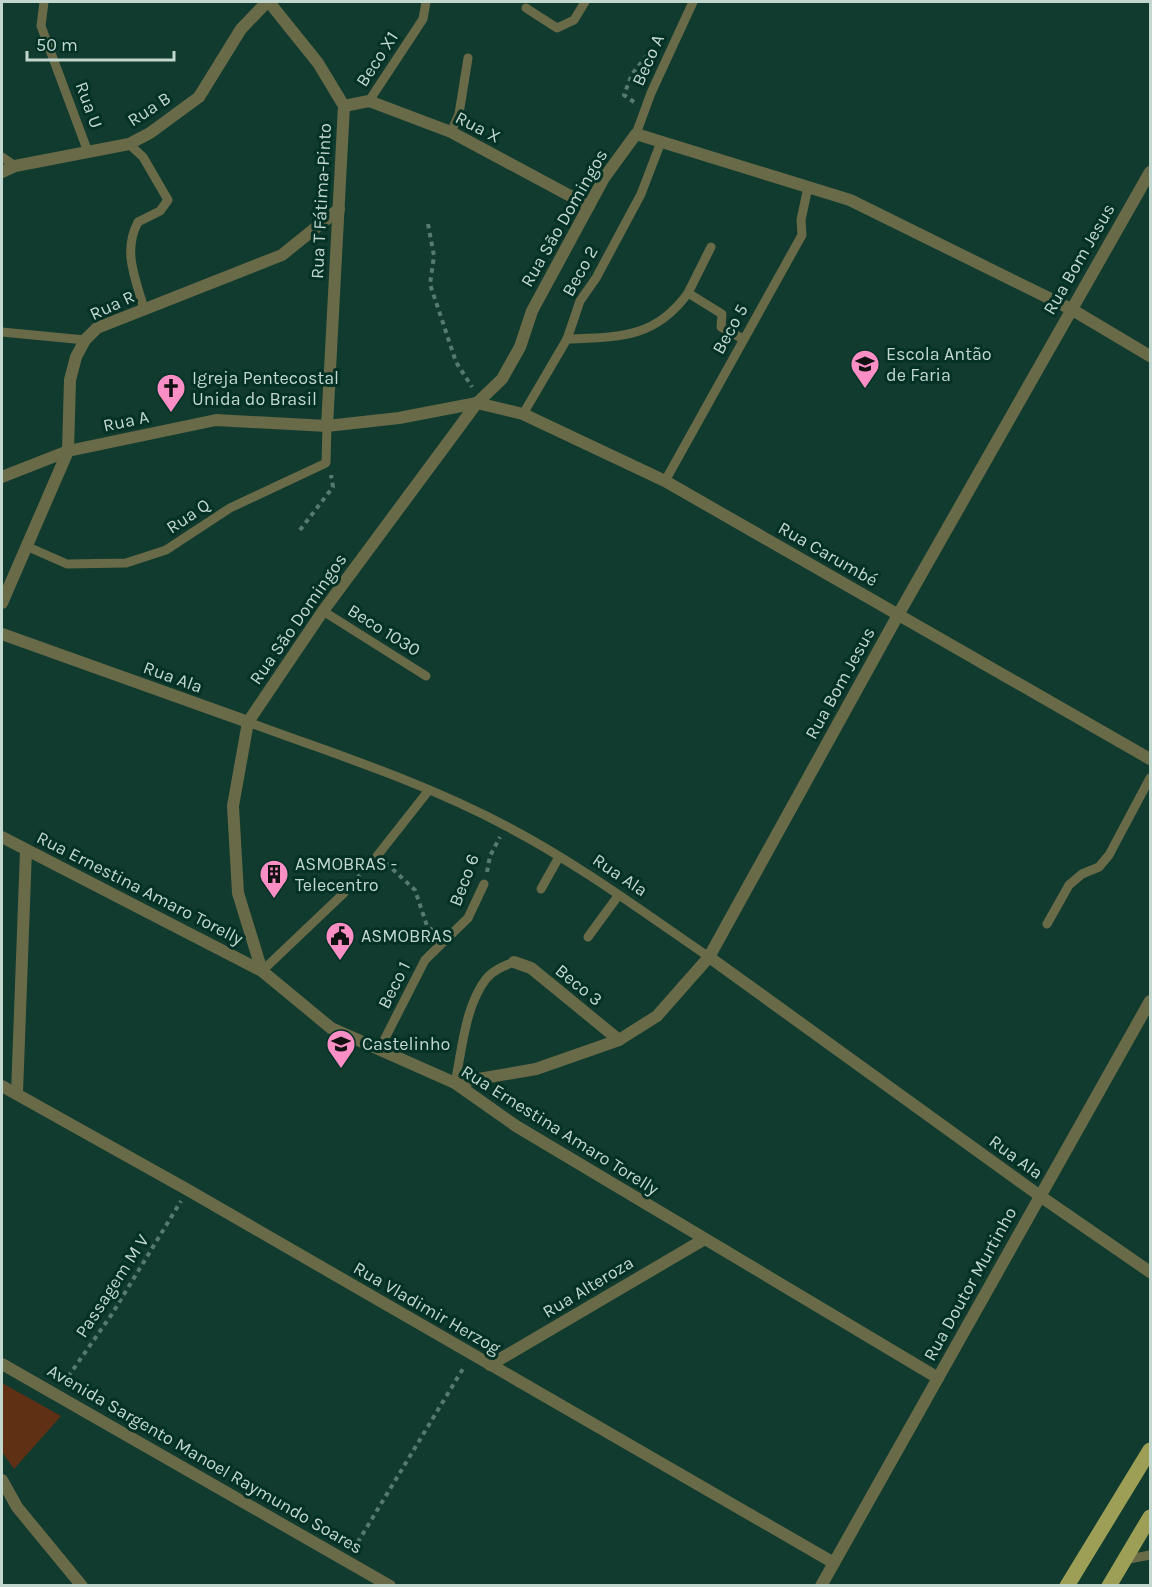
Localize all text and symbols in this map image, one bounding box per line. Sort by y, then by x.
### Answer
scale bar [27,24,174,62]
street label: Beco X1 [351,27,403,91]
street label: Beco A [627,31,669,89]
text: 50 m [36,34,78,56]
street label: Rua U [70,79,108,131]
street label: Rua B [123,87,175,131]
street label: Rua X [452,106,504,148]
street label: Rua T Fátima-Pinto [306,122,336,280]
street label: Rua São Domingos [516,145,612,291]
street label: Rua Bom Jesus [1038,200,1120,318]
street label: Beco 2 [557,242,603,300]
street label: Rua R [86,285,138,325]
street label: Beco 5 [707,300,753,358]
place label: Escola Antão de Faria [886,343,992,386]
school or university icon: Escola Antão de Faria [849,348,881,390]
place label: Igreja Pentecostal Unida do Brasil [192,367,339,410]
church icon: Igreja Pentecostal Unida do Brasil [155,372,187,414]
street label: Rua A [101,405,151,437]
street label: Rua Q [162,494,214,538]
street label: Rua Carumbé [774,517,882,591]
street label: Rua São Domingos [244,549,352,689]
street label: Beco 1030 [343,599,425,661]
street label: Rua Bom Jesus [800,623,880,743]
street label: Rua Ala [140,656,206,698]
street label: Rua Ernestina Amaro Torelly [33,826,247,950]
street label: Rua Ala [588,849,652,901]
street label: Beco 6 [444,851,484,909]
place label: ASMOBRAS - Telecentro [295,853,397,896]
building icon: ASMOBRAS - Telecentro [258,858,290,900]
public building icon: ASMOBRAS [324,920,356,962]
place label: ASMOBRAS [361,925,453,947]
street label: Beco 1 [373,958,415,1012]
street label: Beco 3 [551,959,607,1011]
school or university icon: Castelinho [325,1028,357,1070]
place label: Castelinho [362,1033,450,1055]
street label: Rua Ernestina Amaro Torelly [457,1060,663,1200]
street label: Rua Ala [985,1130,1047,1184]
street label: Rua Doutor Murtinho [919,1203,1021,1365]
street label: Passagem M V [70,1230,154,1342]
street label: Rua Alteroza [538,1251,638,1323]
street label: Rua Vladimir Herzog [349,1257,505,1359]
street label: Avenida Sargento Manoel Raymundo Soares [43,1359,367,1559]

